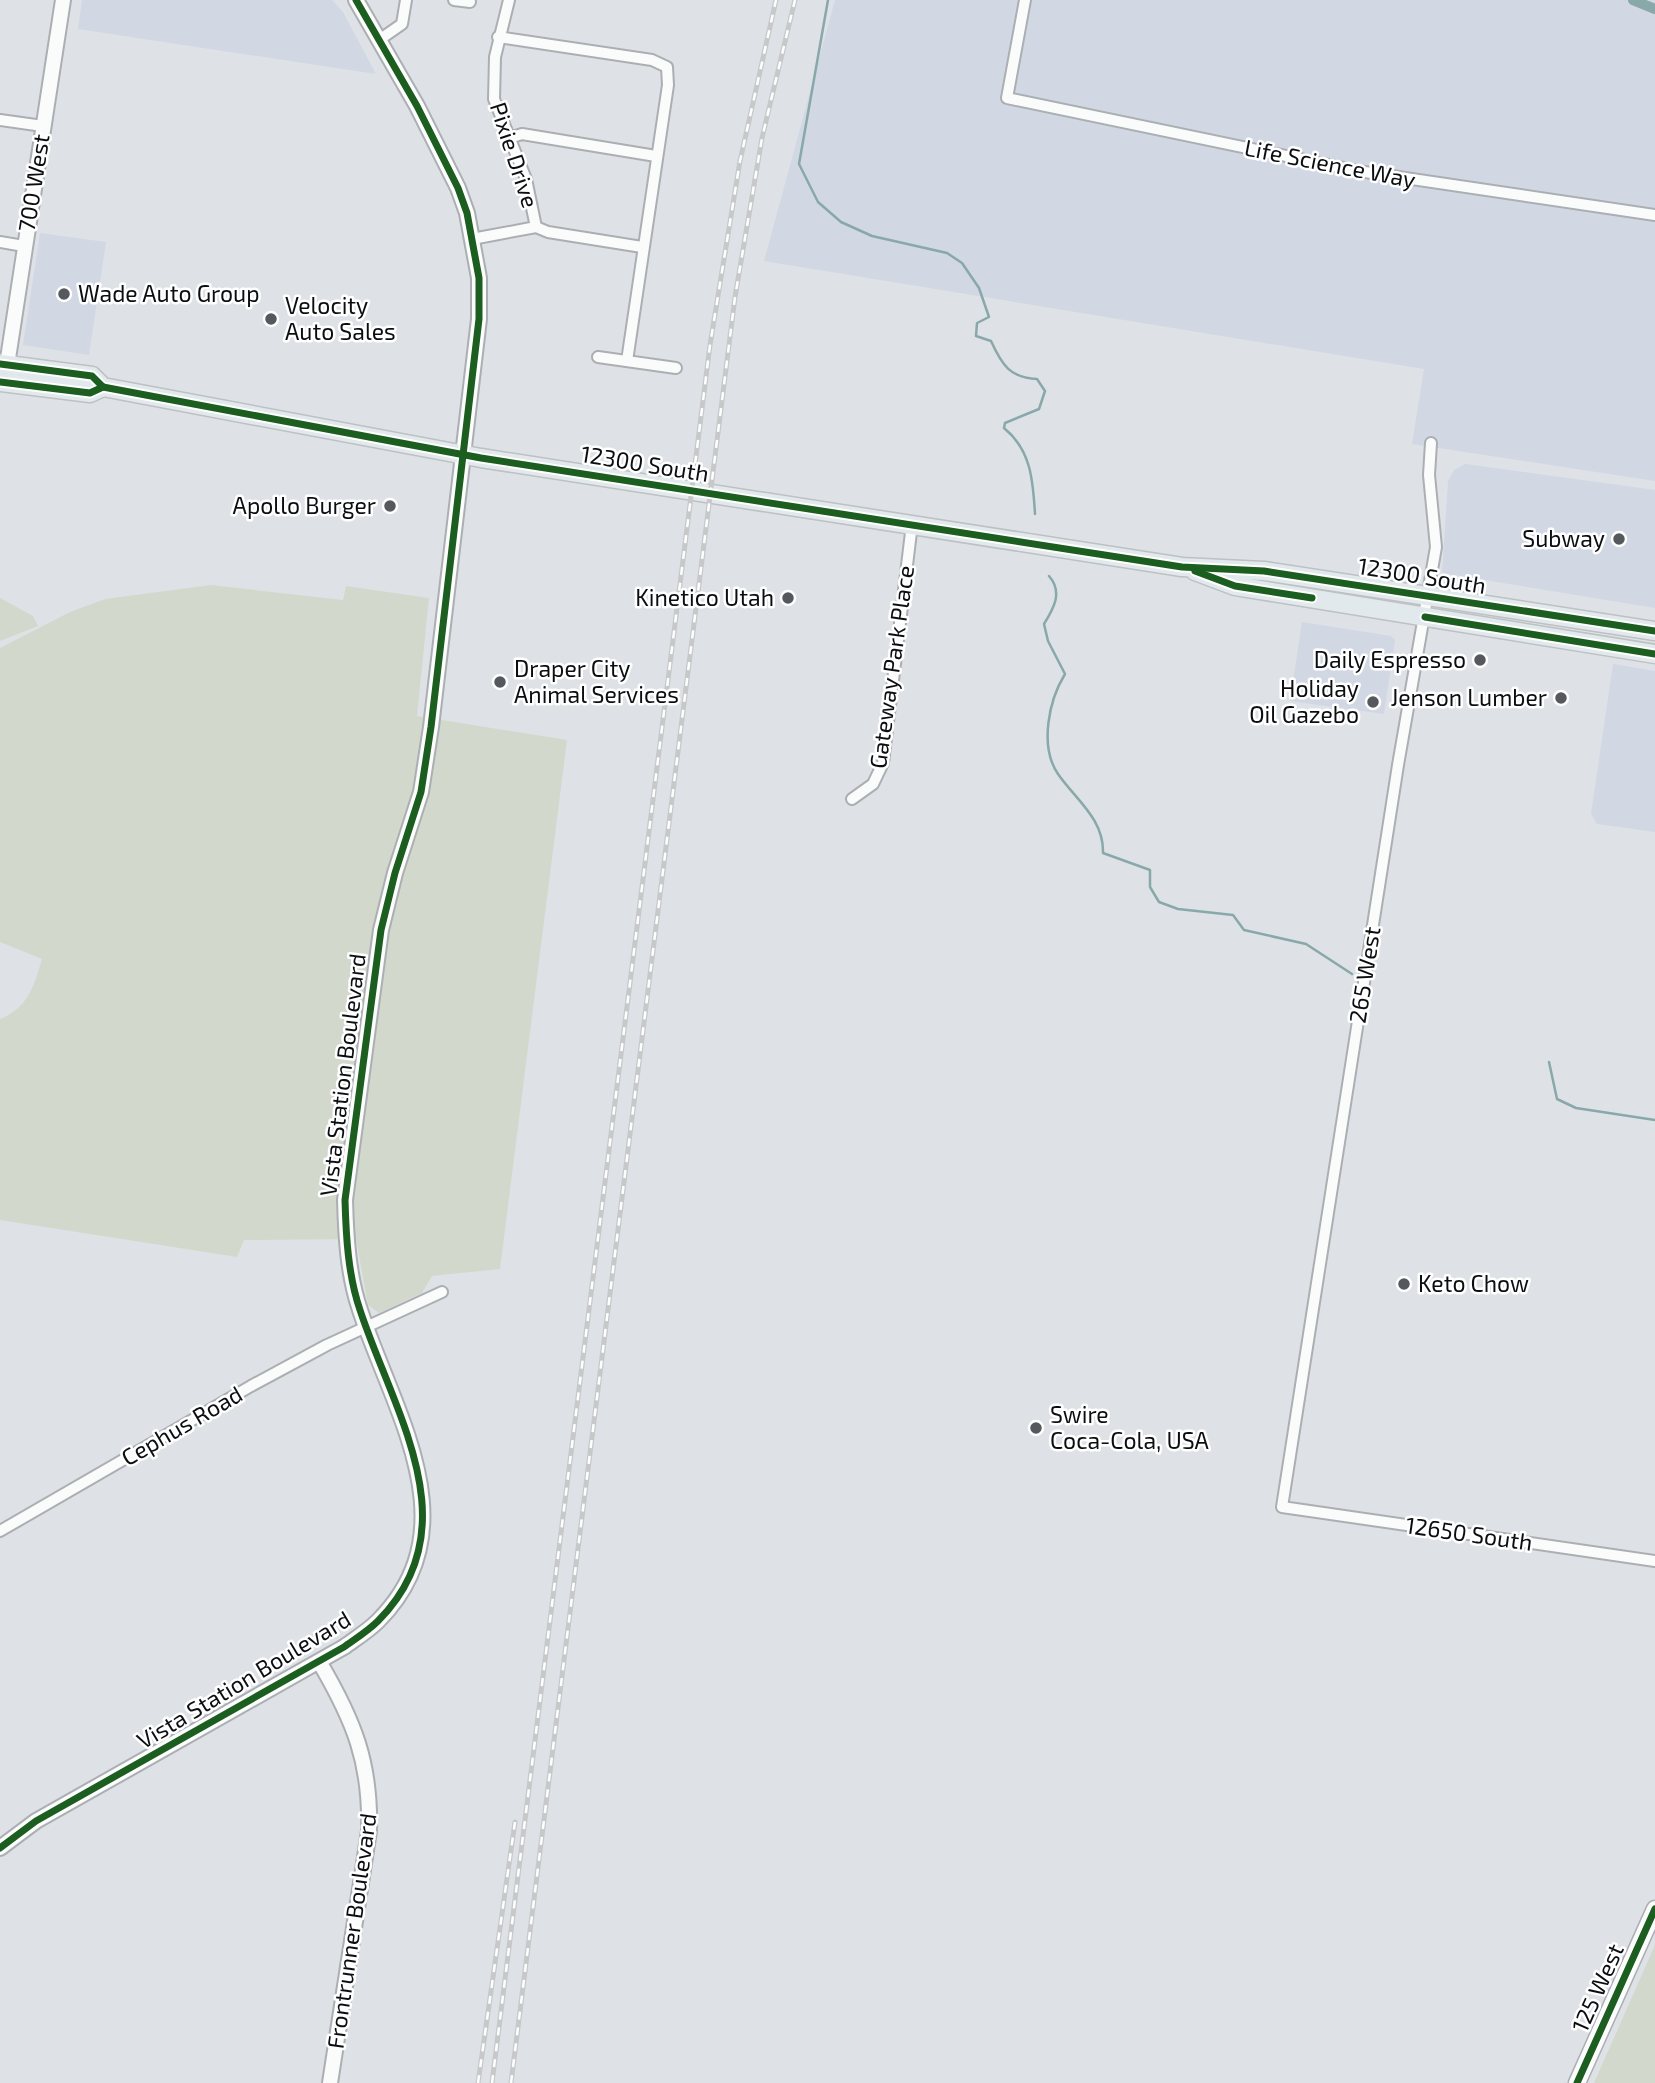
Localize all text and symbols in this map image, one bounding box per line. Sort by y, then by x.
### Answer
street label: Pixie Drive [485,98,545,211]
street label: 700 West [11,132,55,234]
street label: Life Science Way [1242,133,1418,193]
place label: Wade Auto Group [78,279,260,307]
marker: Wade Auto Group [56,286,72,302]
place label: Velocity Auto Sales [285,291,396,345]
marker: Velocity Auto Sales [263,311,279,327]
street label: 12300 South [579,439,711,487]
place label: Apollo Burger [233,491,376,519]
marker: Apollo Burger [382,498,398,514]
place label: Subway [1522,524,1605,552]
marker: Subway [1611,531,1627,547]
street label: 12300 South [1356,551,1488,599]
street label: Gateway Park Place [863,563,919,770]
place label: Kinetico Utah [635,583,774,611]
marker: Kinetico Utah [780,590,796,606]
place label: Daily Espresso [1314,645,1466,673]
marker: Daily Espresso [1472,652,1488,668]
place label: Draper City Animal Services [514,654,679,708]
marker: Draper City Animal Services [492,674,508,690]
place label: Holiday Oil Gazebo [1249,674,1359,728]
place label: Jenson Lumber [1390,683,1547,711]
marker: Jenson Lumber [1553,690,1569,706]
marker: Holiday Oil Gazebo [1365,694,1381,710]
street label: 265 West [1343,924,1385,1025]
street label: Vista Station Boulevard [313,952,371,1198]
place label: Keto Chow [1418,1269,1529,1297]
marker: Keto Chow [1396,1276,1412,1292]
street label: Cephus Road [116,1379,247,1471]
place label: Swire Coca-Cola, USA [1050,1400,1210,1454]
marker: Swire Coca-Cola, USA [1028,1420,1044,1436]
street label: 12650 South [1404,1510,1534,1556]
street label: Vista Station Boulevard [131,1604,355,1754]
street label: Frontrunner Boulevard [321,1811,381,2051]
street label: 125 West [1565,1939,1629,2036]

